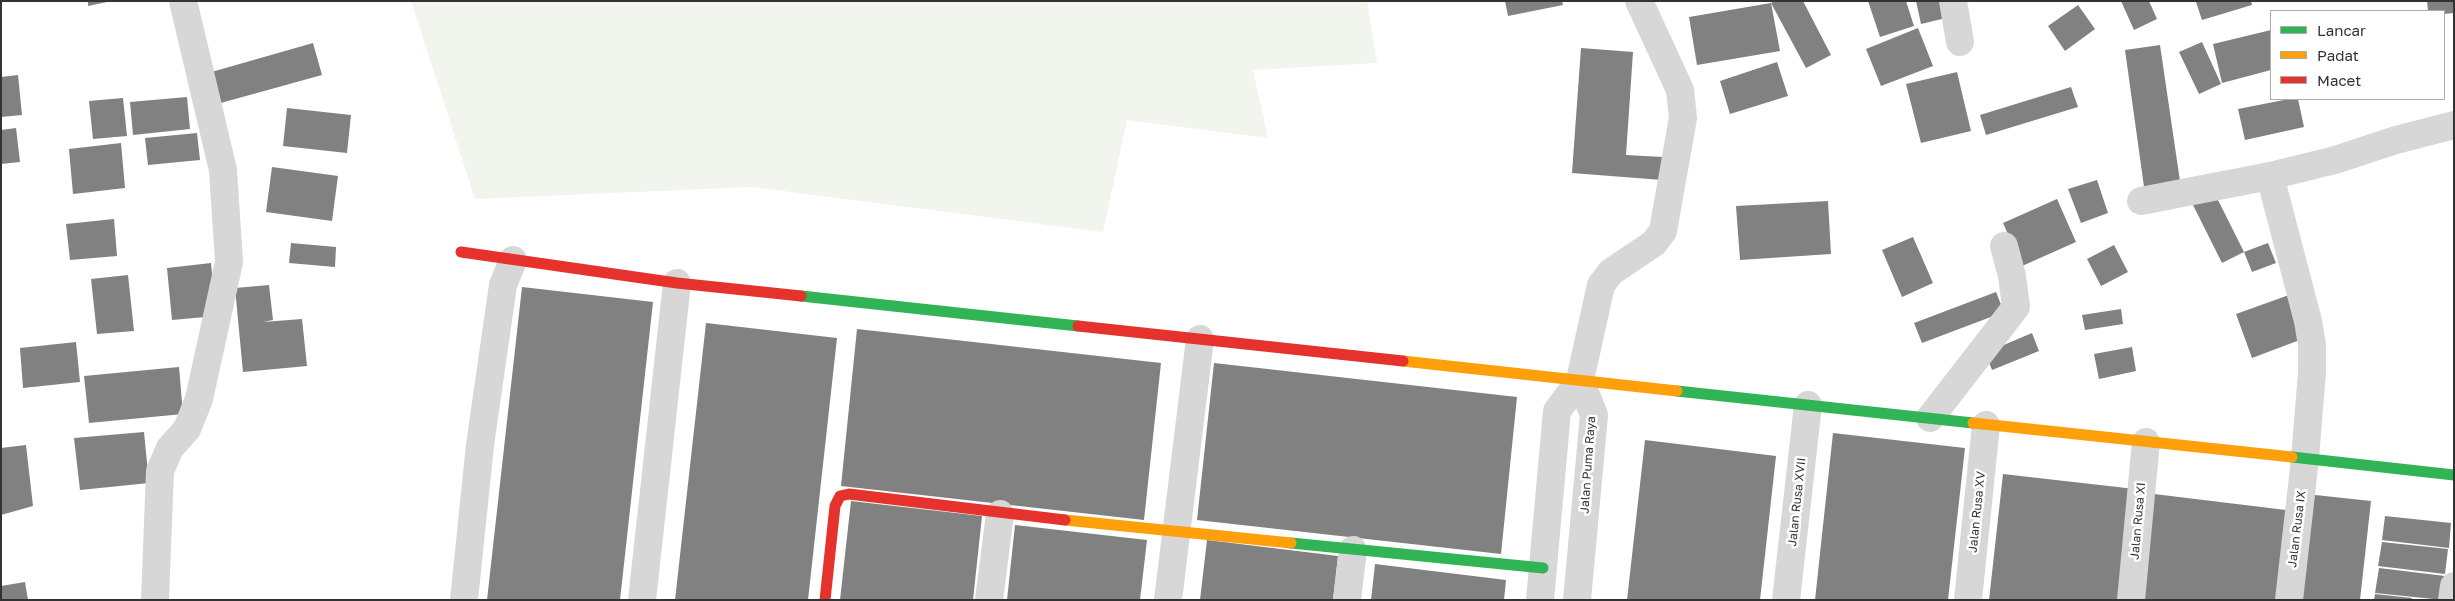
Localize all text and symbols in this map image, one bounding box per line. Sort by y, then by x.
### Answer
legend [2270,10,2445,100]
text: Lancar [2317,21,2366,39]
text: Padat [2317,46,2359,64]
text: Macet [2317,71,2361,89]
street label: Jalan Puma Raya [1577,416,1599,514]
street label: Jalan Rusa XVII [1785,457,1809,547]
street label: Jalan Rusa XV [1966,471,1988,553]
street label: Jalan Rusa XI [2127,482,2149,560]
street label: Jalan Rusa IX [2285,490,2309,568]

